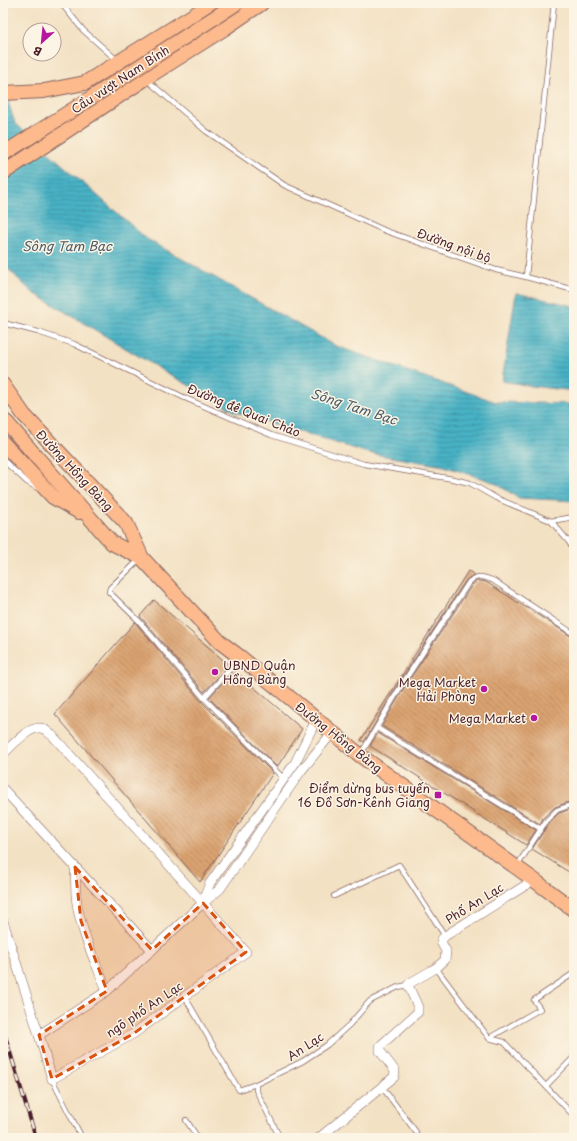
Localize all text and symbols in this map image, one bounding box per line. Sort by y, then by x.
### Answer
north arrow [22,22,62,62]
street label: Cầu vượt Nam Bính [67,40,173,118]
text: B [30,42,44,61]
street label: Đường nội bộ [415,223,494,267]
water label: Sông Tam Bạc [22,236,113,255]
street label: Đường đê Quai Chảo [185,379,304,441]
water label: Sông Tam Bạc [308,383,401,429]
street label: Đường Hồng Bàng [32,425,118,515]
place label: UBND Quận Hồng Bàng [223,656,295,688]
marker: UBND Quận Hồng Bàng [210,667,220,677]
place label: Mega Market Hải Phòng [399,673,476,705]
marker: Mega Market Hải Phòng [479,684,489,694]
street label: Đường Hồng Bàng [292,697,386,777]
place label: Mega Market [449,709,526,727]
marker: Mega Market [529,713,539,723]
place label: Điểm dừng bus tuyến 16 Đồ Sơn-Kênh Giang [298,779,430,811]
marker: Điểm dừng bus tuyến 16 Đồ Sơn-Kênh Giang [433,790,443,800]
street label: Phố An Lạc [442,878,507,928]
street label: ngõ phố An Lạc [102,976,186,1041]
street label: An Lạc [283,1027,327,1064]

